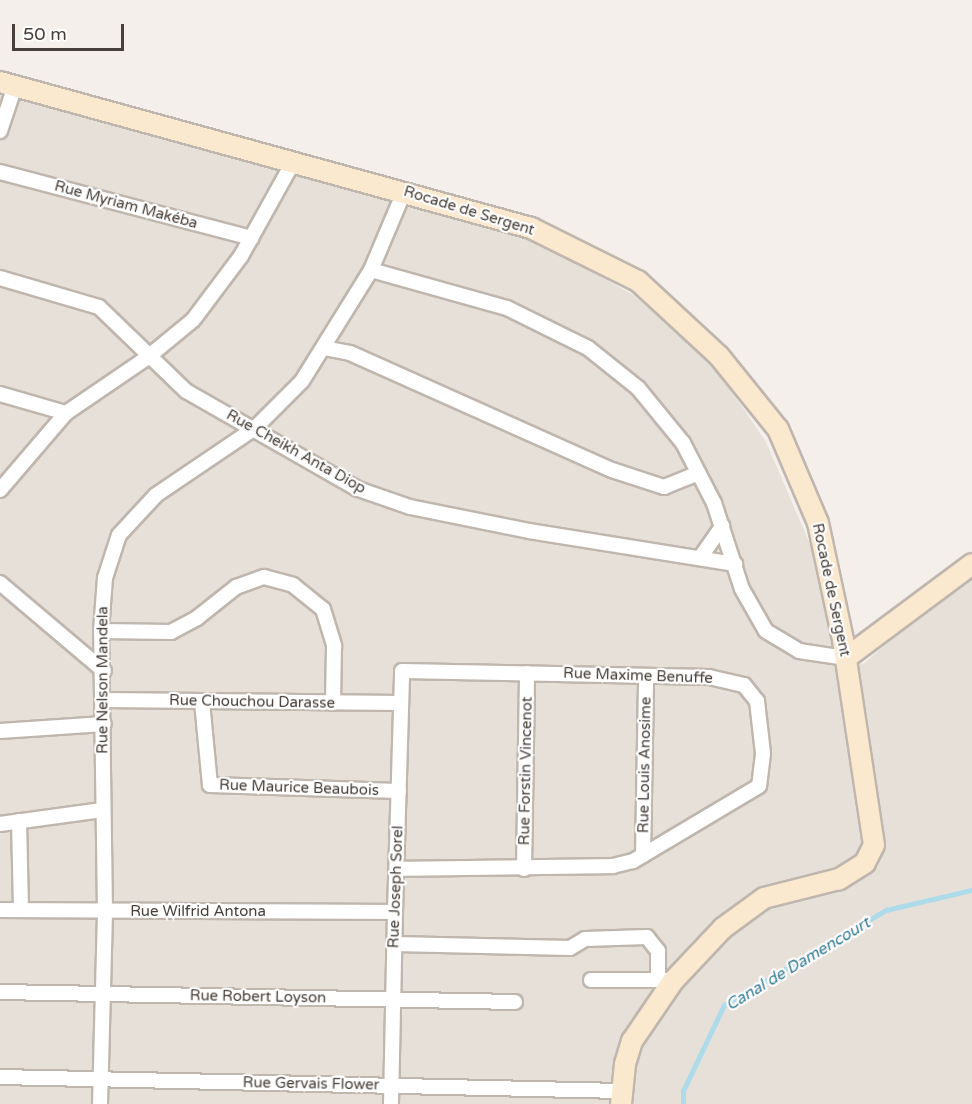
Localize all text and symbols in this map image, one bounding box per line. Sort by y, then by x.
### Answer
scale bar [15,12,128,50]
text: 50 m [23,23,67,45]
street label: Rue Myriam Makéba [52,177,200,233]
street label: Rocade de Sergent [401,183,537,239]
street label: Rue Cheikh Anta Diop [223,406,369,498]
street label: Rocade de Sergent [808,522,854,658]
street label: Rue Nelson Mandela [94,606,112,754]
street label: Rue Maxime Benuffe [563,664,713,688]
street label: Rue Chouchou Darasse [169,692,335,712]
street label: Rue Forstin Vincenot [516,696,536,846]
street label: Rue Louis Anosime [635,697,655,833]
street label: Rue Maurice Beaubois [219,776,379,800]
street label: Rue Joseph Sorel [385,825,407,949]
street label: Rue Wilfrid Antona [130,903,266,921]
water label: Canal de Damencourt [722,913,874,1015]
street label: Rue Robert Loyson [190,987,326,1007]
street label: Rue Gervais Flower [243,1074,379,1094]

